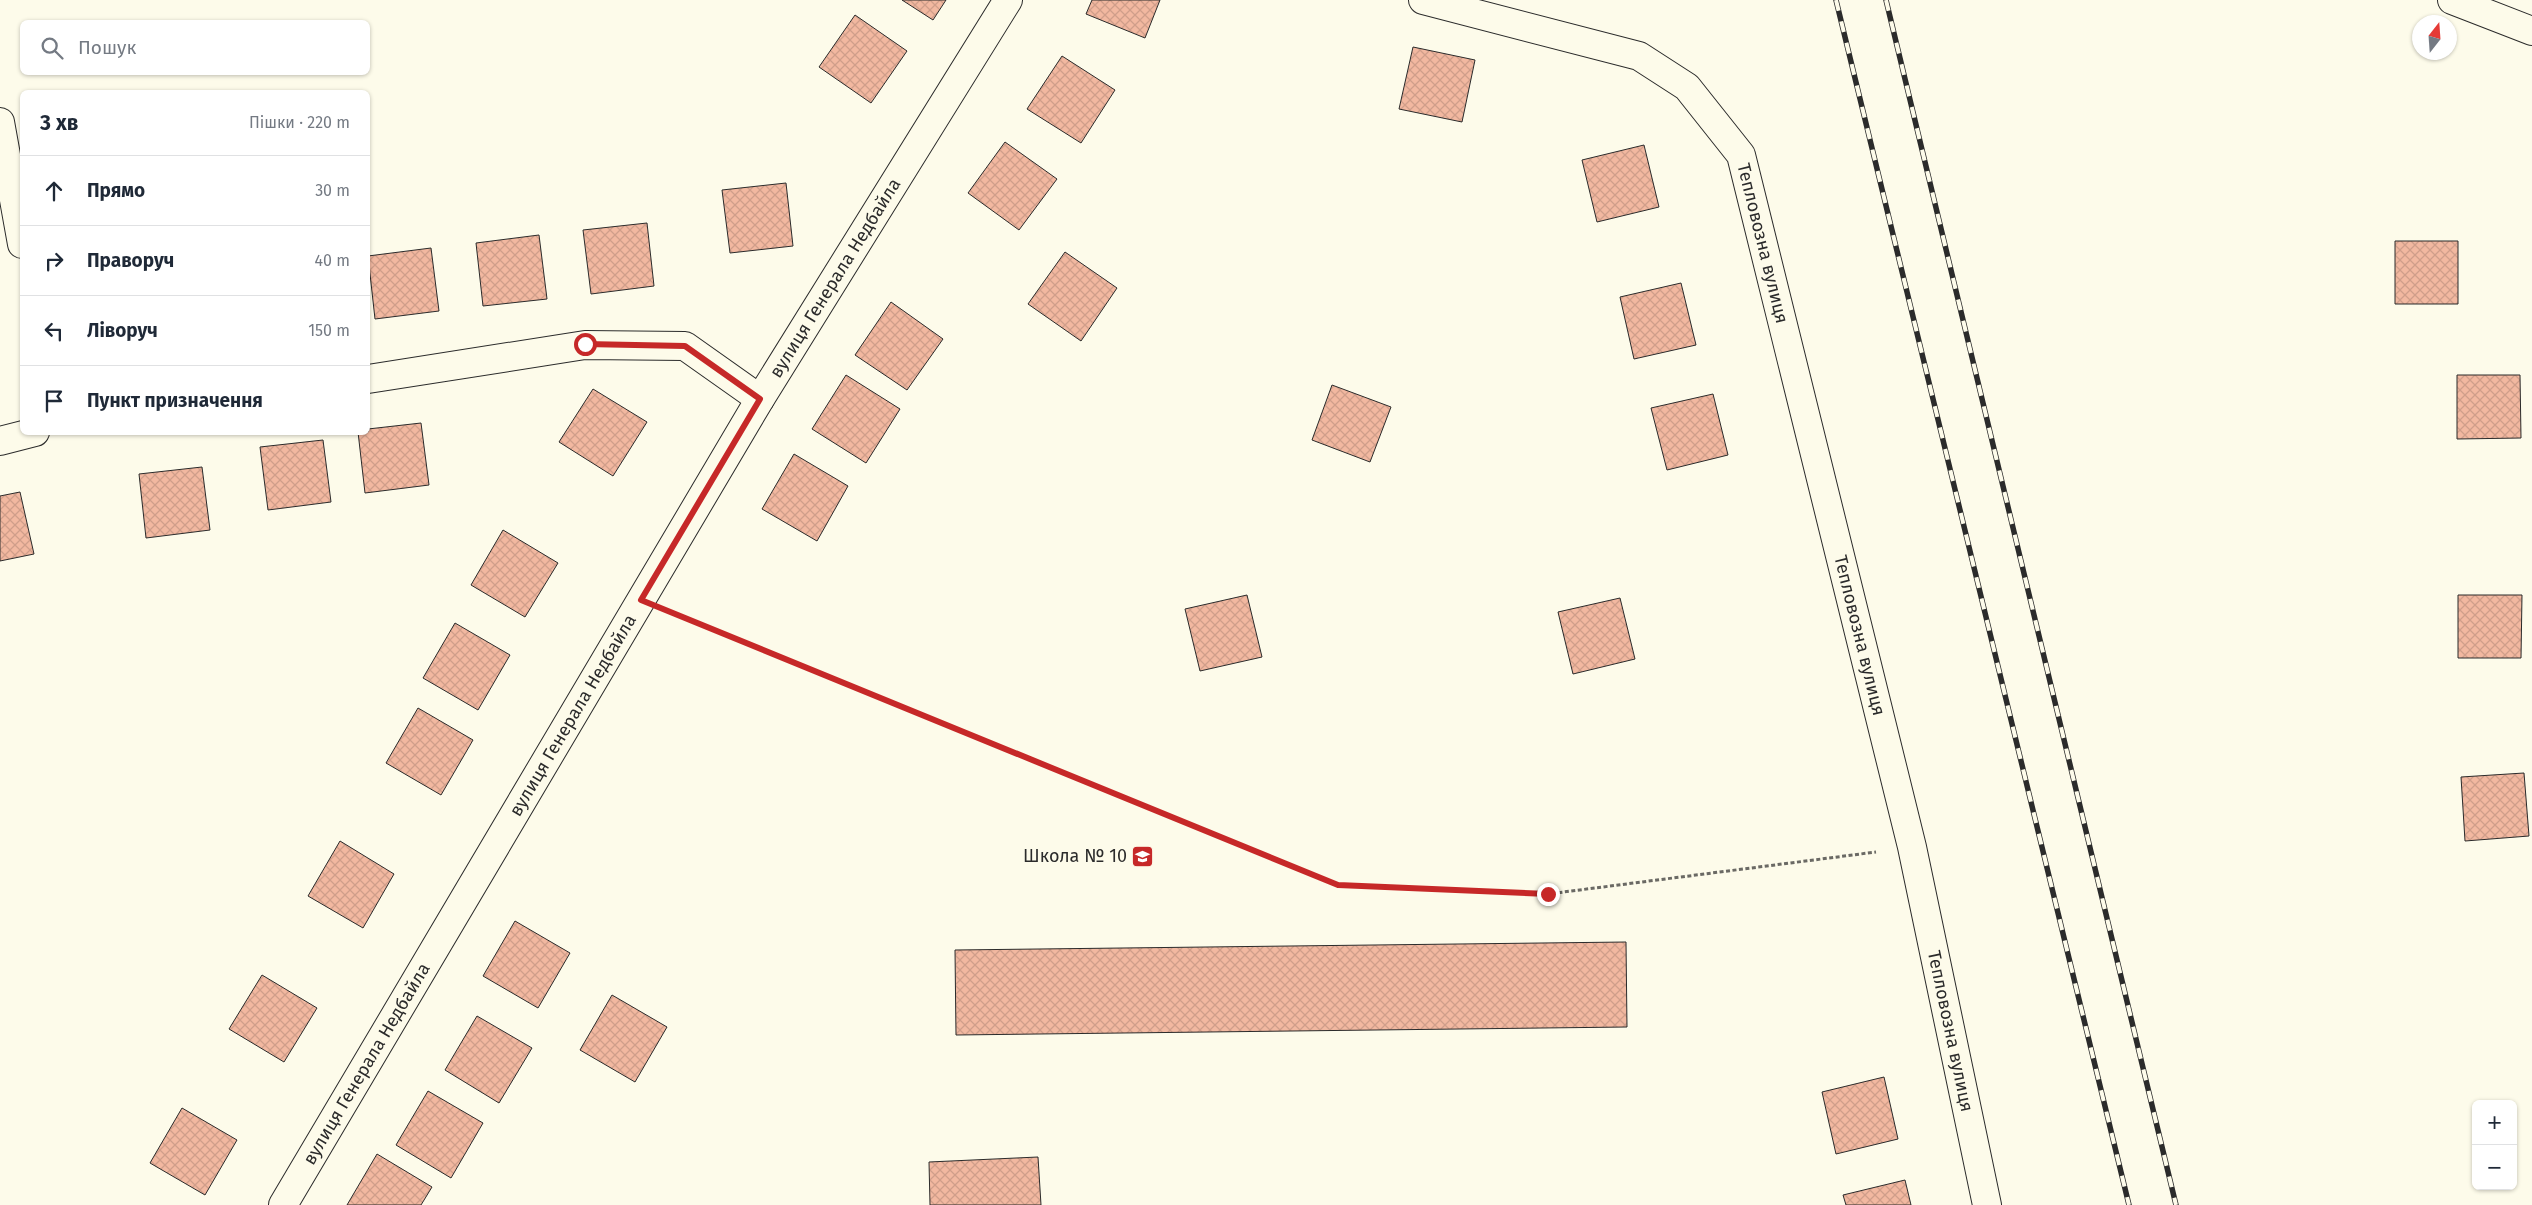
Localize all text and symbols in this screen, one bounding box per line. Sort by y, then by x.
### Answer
north arrow [2412,15,2457,60]
search box [20,20,370,75]
icon: search [38,34,66,62]
text: Пошук [78,36,136,59]
text: 3 хв [40,110,78,136]
text: Пішки · 220 m [249,113,350,132]
street label: Тепловозна вулиця [1732,161,1793,326]
street label: вулиця Генерала Недбайла [765,174,905,382]
icon: ahead [40,177,68,205]
text: Прямо [87,179,145,202]
text: 30 m [315,181,350,200]
icon: right [40,247,68,275]
text: Праворуч [87,249,174,272]
text: 40 m [315,251,350,270]
icon: left [40,317,68,345]
text: Ліворуч [87,319,158,342]
text: 150 m [308,321,350,340]
route start [574,333,597,356]
icon: arrive [40,387,68,415]
text: Пункт призначення [87,389,263,412]
street label: Тепловозна вулиця [1829,553,1890,718]
street label: вулиця Генерала Недбайла [505,610,641,820]
school or university icon: Школа № 10 [1131,844,1155,868]
place label: Школа № 10 [1023,845,1127,867]
route end [1537,883,1560,906]
street label: Тепловозна вулиця [1923,948,1978,1114]
street label: вулиця Генерала Недбайла [298,959,435,1169]
map controls [2472,1100,2517,1190]
button: + [2472,1100,2517,1145]
button: − [2472,1145,2517,1190]

